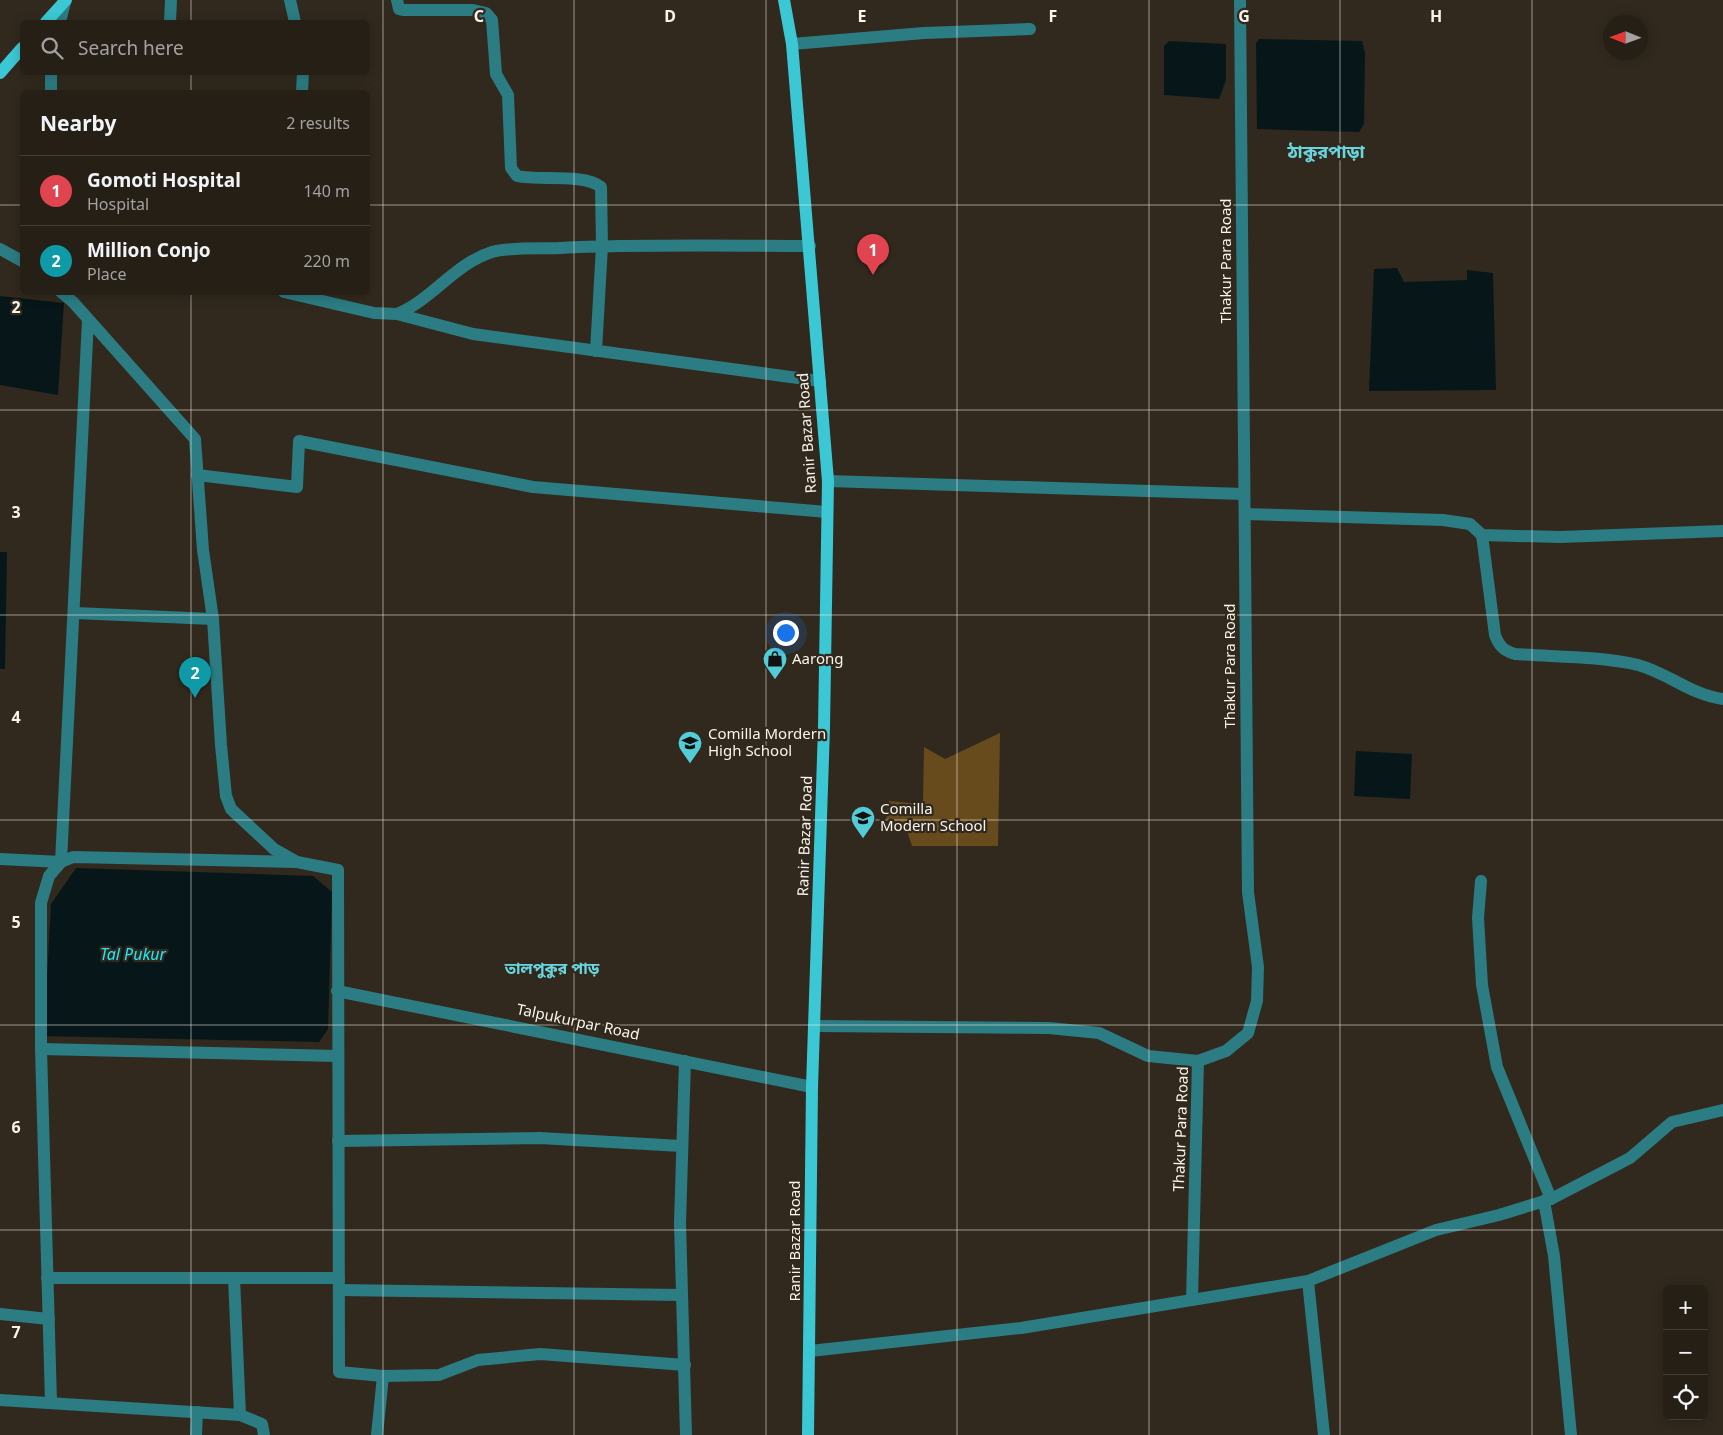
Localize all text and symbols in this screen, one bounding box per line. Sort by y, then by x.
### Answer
text: C [474,5,484,27]
text: D [664,5,676,27]
text: E [858,5,867,27]
text: F [1049,5,1057,27]
text: G [1238,5,1250,27]
text: H [1430,5,1442,27]
north arrow [1603,15,1648,60]
search box [20,20,370,75]
icon: search [38,34,66,62]
text: Search here [78,35,184,61]
text: Nearby [40,109,116,137]
text: 2 results [286,112,350,134]
district label: ঠাকুরপাড়া [1286,139,1366,163]
text: Gomoti Hospital [87,167,241,193]
text: 1 [51,180,61,202]
text: 140 m [303,180,350,202]
text: Hospital [87,193,149,215]
street label: Thakur Para Road [1215,198,1235,324]
pin: 1 [857,234,889,275]
text: Million Conjo [87,237,211,263]
text: 2 [51,250,61,272]
text: 220 m [303,250,350,272]
text: Place [87,263,127,285]
text: 2 [11,296,21,318]
street label: Ranir Bazar Road [792,372,820,494]
text: 3 [11,501,21,523]
street label: Thakur Para Road [1219,603,1239,729]
your location [773,620,799,646]
shop icon: Aarong [762,646,788,680]
place label: Aarong [792,648,843,668]
pin: 2 [179,657,211,698]
text: 4 [11,706,21,728]
place label: Comilla Mordern High School [708,723,826,760]
school or university icon: Comilla Mordern High School [677,730,703,764]
street label: Ranir Bazar Road [792,775,816,897]
place label: Comilla Modern School [880,798,986,835]
school or university icon: Comilla Modern School [850,805,876,839]
text: 5 [11,911,21,933]
water label: Tal Pukur [100,943,167,965]
district label: তালপুকুর পাড় [504,957,600,979]
street label: Talpukurpar Road [515,998,642,1044]
street label: Thakur Para Road [1168,1066,1192,1192]
text: 6 [11,1116,21,1138]
street label: Ranir Bazar Road [784,1181,804,1301]
map controls [1663,1285,1708,1420]
button: + [1663,1285,1708,1330]
text: 7 [11,1321,21,1343]
button: − [1663,1330,1708,1375]
button: locate [1663,1375,1708,1420]

